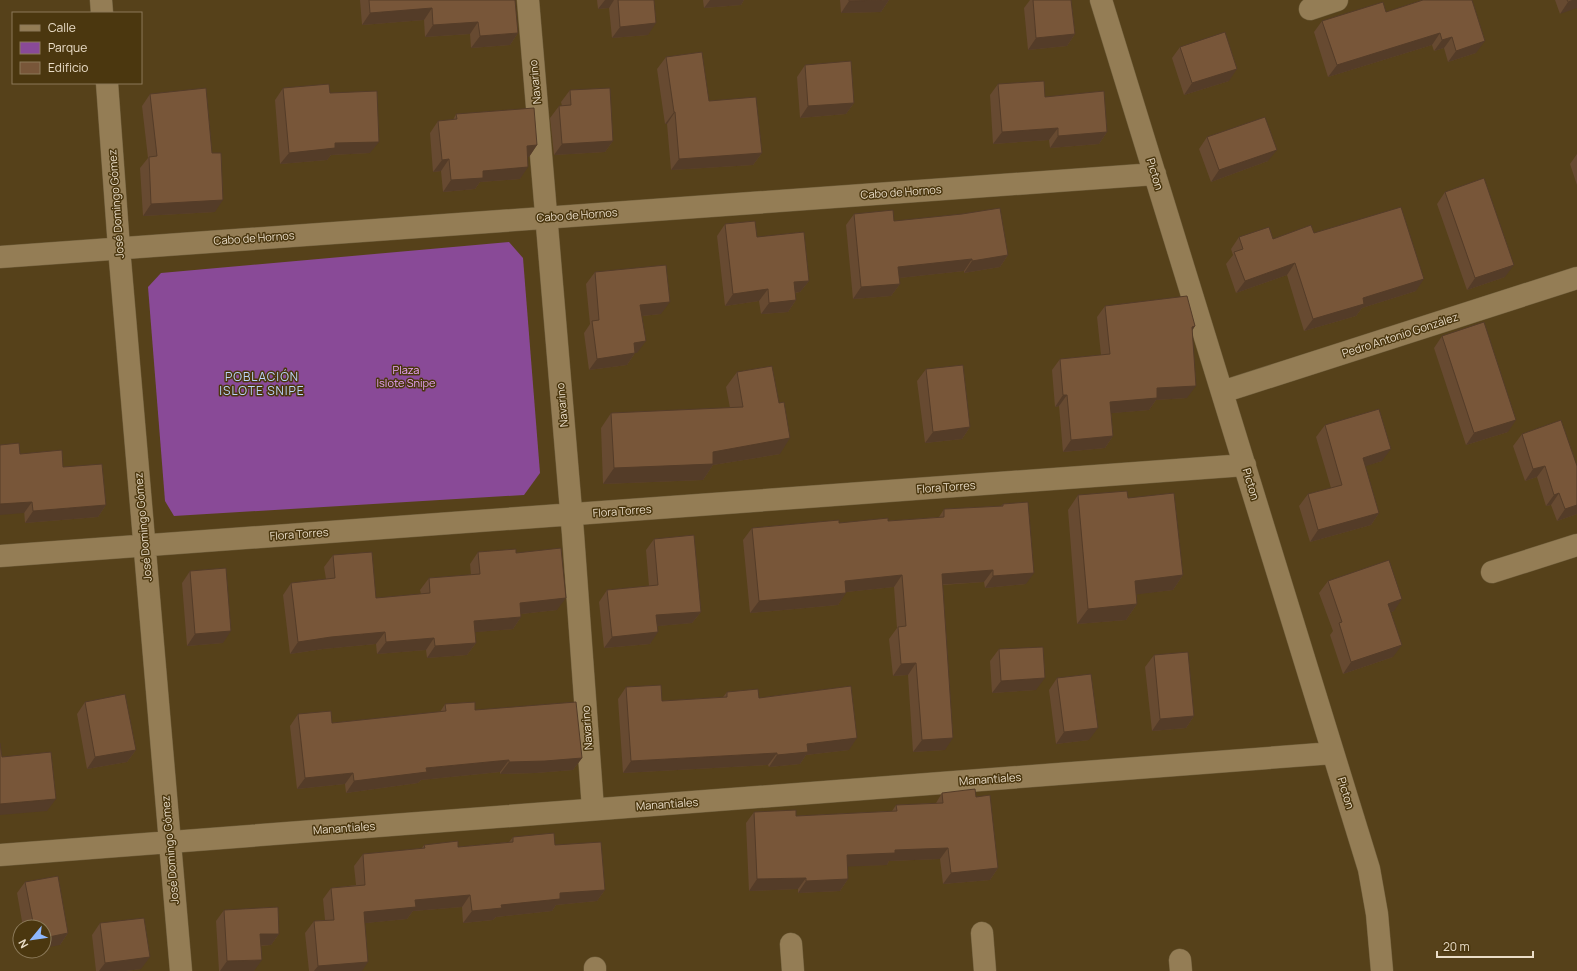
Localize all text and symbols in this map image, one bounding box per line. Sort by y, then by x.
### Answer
legend [12,12,142,84]
text: Calle [48,19,76,36]
text: Parque [48,39,87,56]
text: Edificio [48,59,88,76]
street label: Navarino [525,59,544,105]
street label: José Domingo Gómez [104,149,127,259]
street label: Picton [1144,156,1167,192]
street label: Cabo de Hornos [860,181,942,202]
street label: Cabo de Hornos [536,204,618,225]
street label: Cabo de Hornos [213,227,295,248]
street label: Pedro Antonio González [1340,309,1460,360]
park label: Plaza Islote Snipe [376,362,436,390]
district label: POBLACIÓN ISLOTE SNIPE [219,368,305,399]
street label: Navarino [552,382,571,428]
street label: Picton [1240,466,1263,502]
street label: José Domingo Gómez [130,472,155,582]
street label: Flora Torres [916,477,976,496]
street label: Flora Torres [592,501,652,520]
street label: Flora Torres [269,524,329,543]
street label: Navarino [577,705,596,751]
street label: Manantiales [958,769,1022,788]
street label: Picton [1335,775,1358,811]
street label: Manantiales [635,794,699,813]
street label: José Domingo Gómez [157,795,182,905]
street label: Manantiales [312,818,376,837]
north arrow [12,919,52,959]
scale bar [1437,933,1533,959]
text: N [14,937,31,951]
text: 20 m [1443,938,1470,955]

